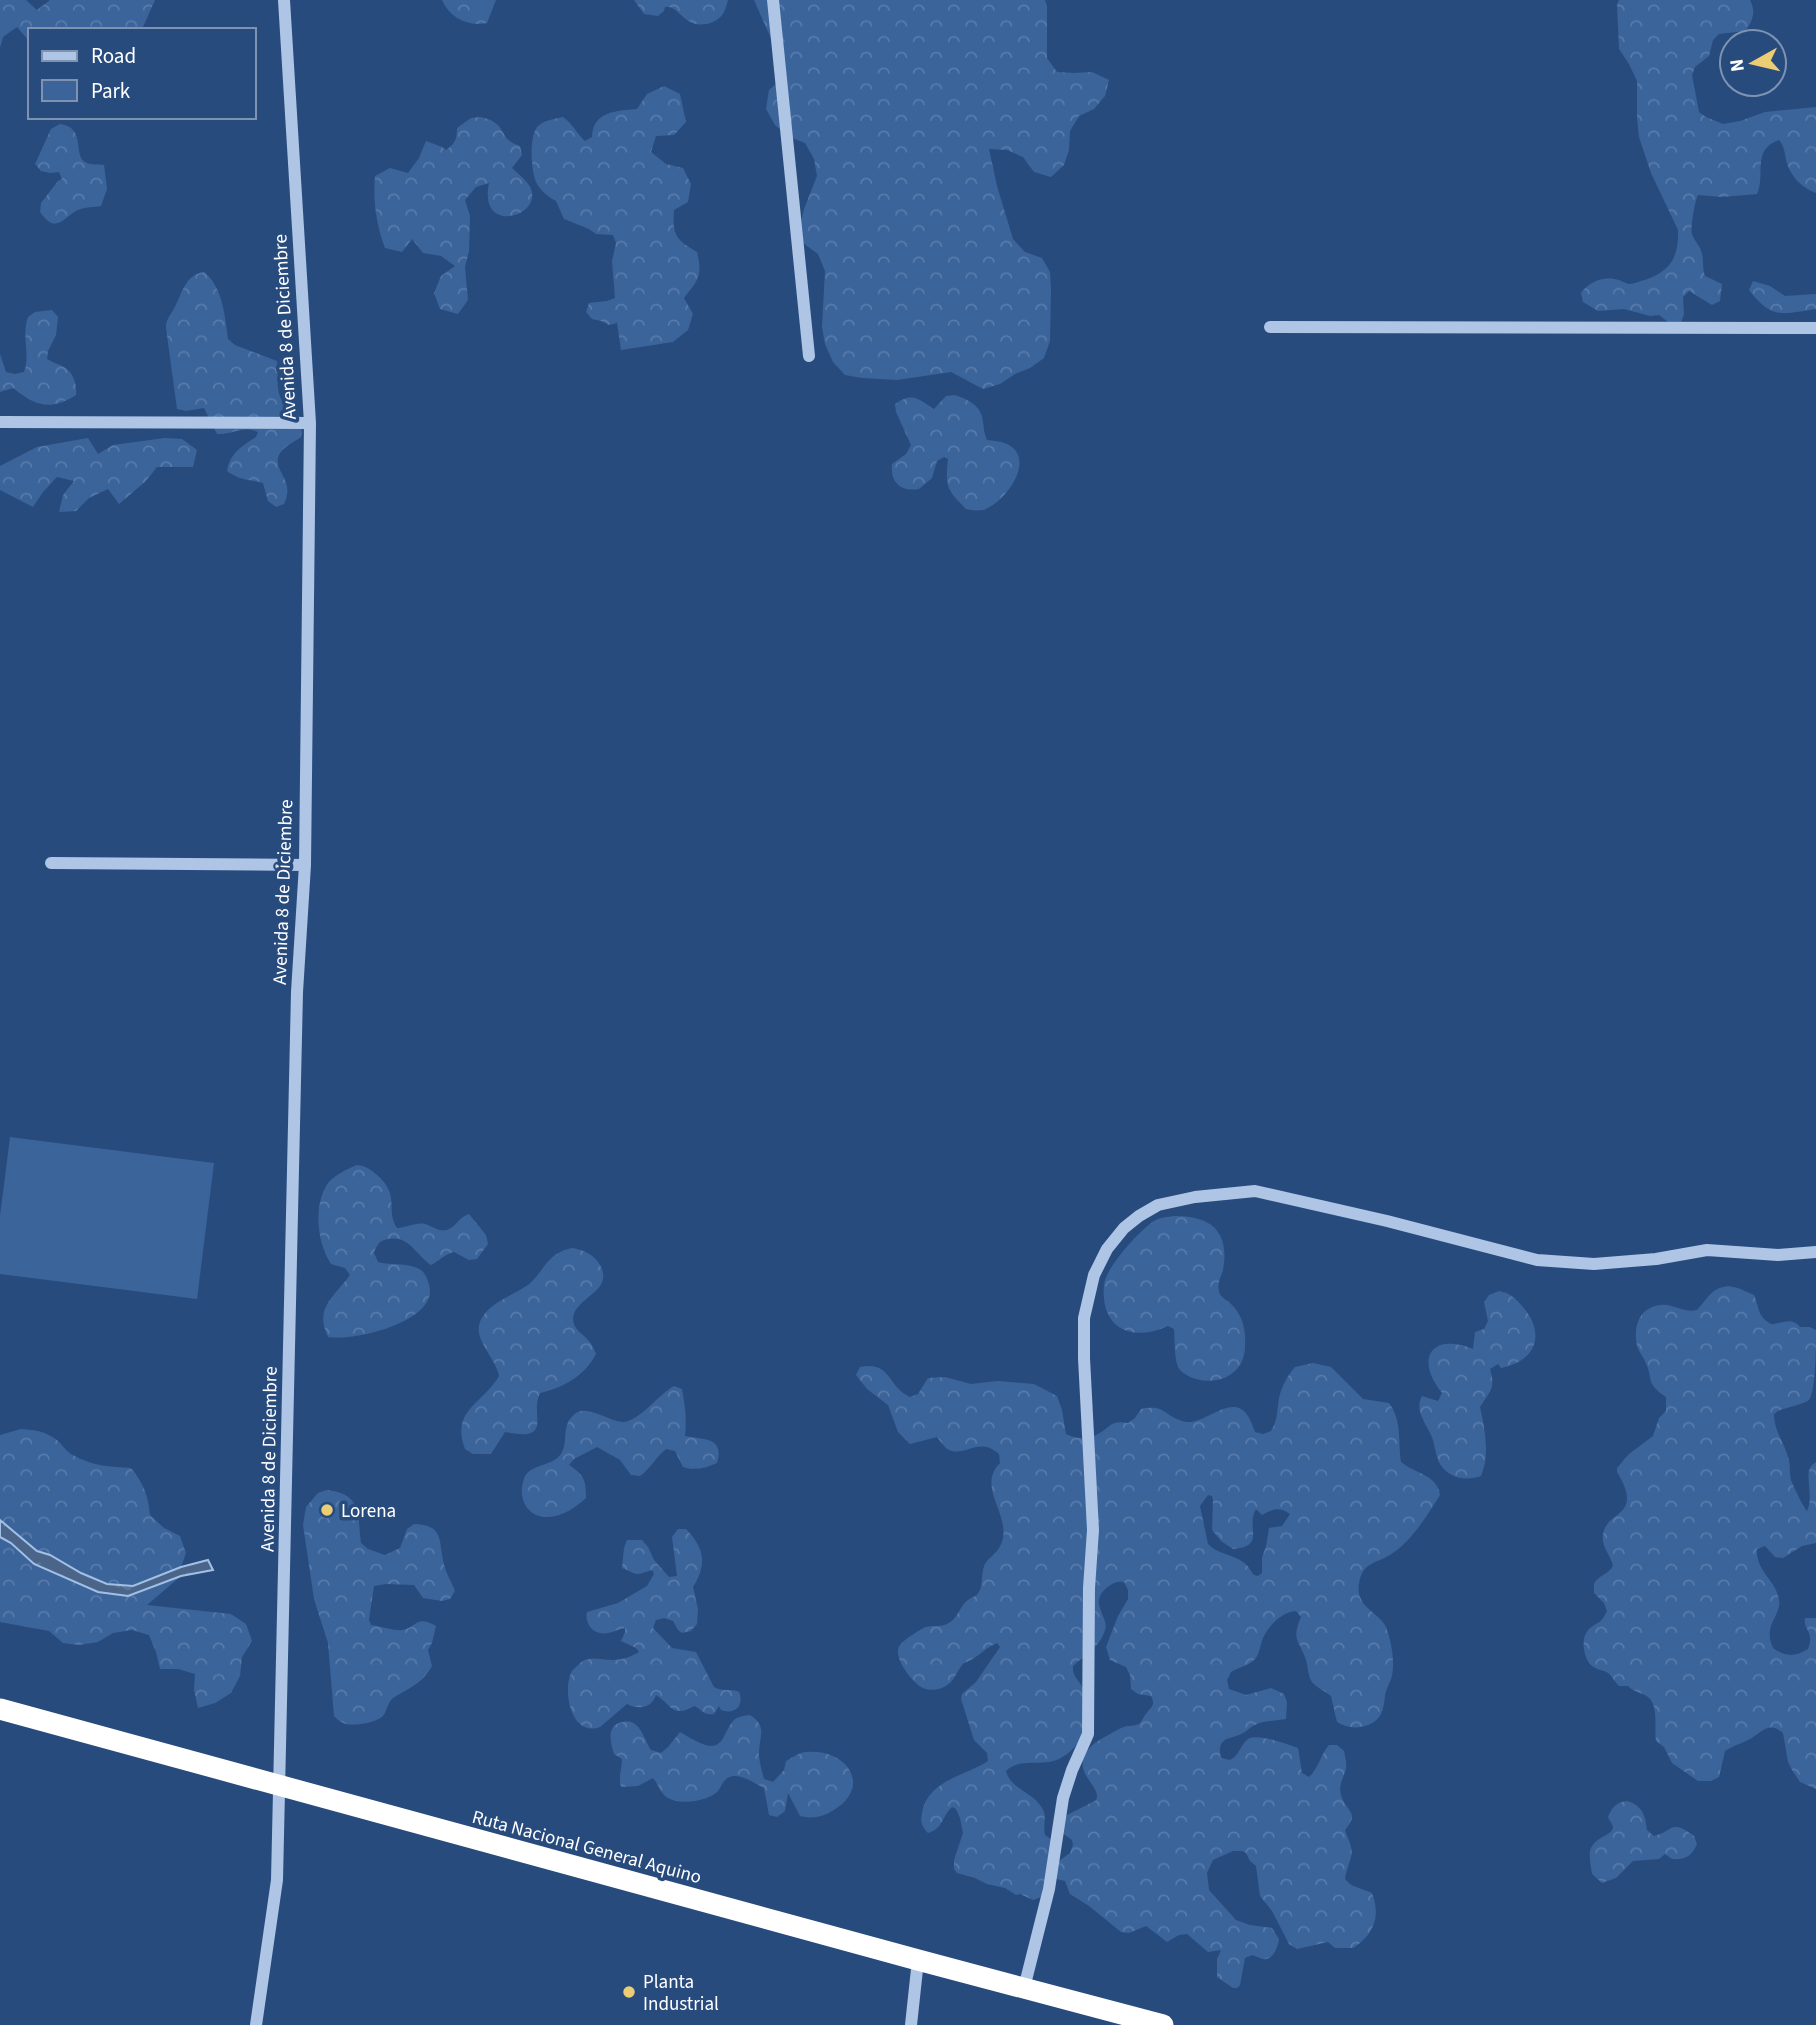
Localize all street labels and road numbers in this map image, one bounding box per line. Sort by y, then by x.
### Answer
street label: Avenida 8 de Diciembre [267,234,304,420]
street label: Avenida 8 de Diciembre [267,799,300,985]
street label: Avenida 8 de Diciembre [254,1366,285,1552]
street label: Ruta Nacional General Aquino [469,1804,704,1891]

